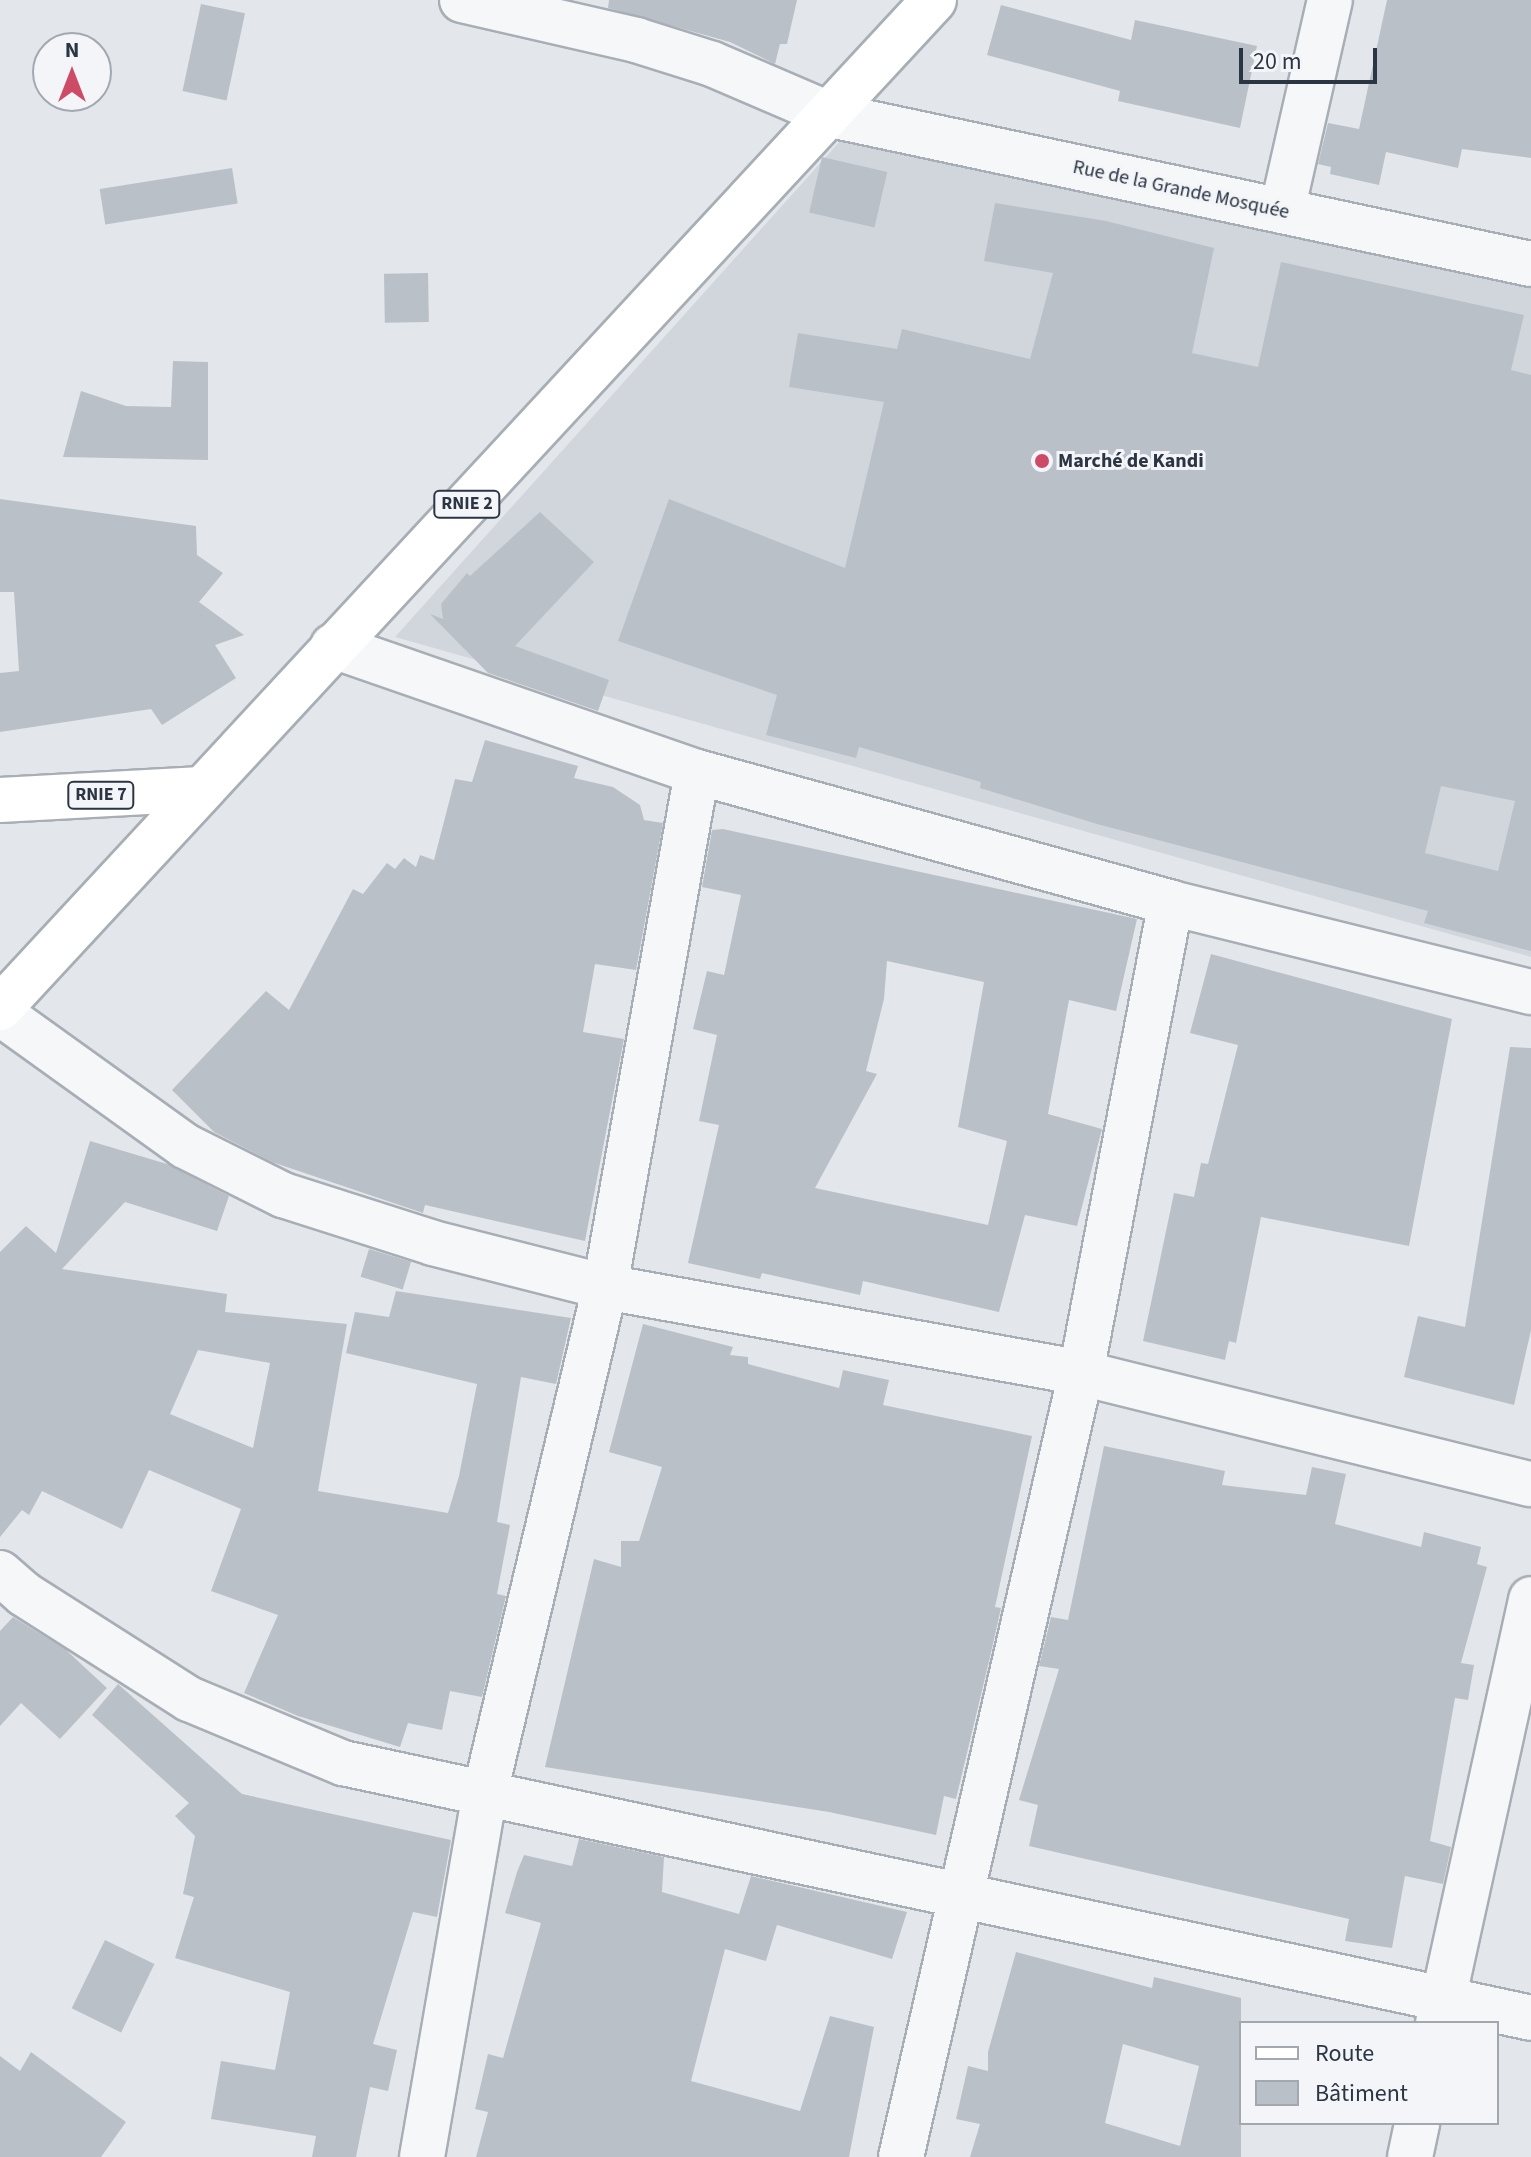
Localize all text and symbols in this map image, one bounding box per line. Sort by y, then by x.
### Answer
north arrow [32,32,112,112]
scale bar [1243,32,1381,82]
text: N [65,34,79,66]
text: 20 m [1253,44,1302,79]
street label: Rue de la Grande Mosquée [1071,155,1291,225]
place label: Marché de Kandi [1058,449,1204,473]
marker: Marché de Kandi [1033,452,1051,470]
road number: RNIE 2 [433,490,501,518]
road number: RNIE 7 [67,781,135,809]
legend [1239,2021,1499,2125]
text: Route [1315,2036,1374,2071]
text: Bâtiment [1315,2076,1408,2111]

